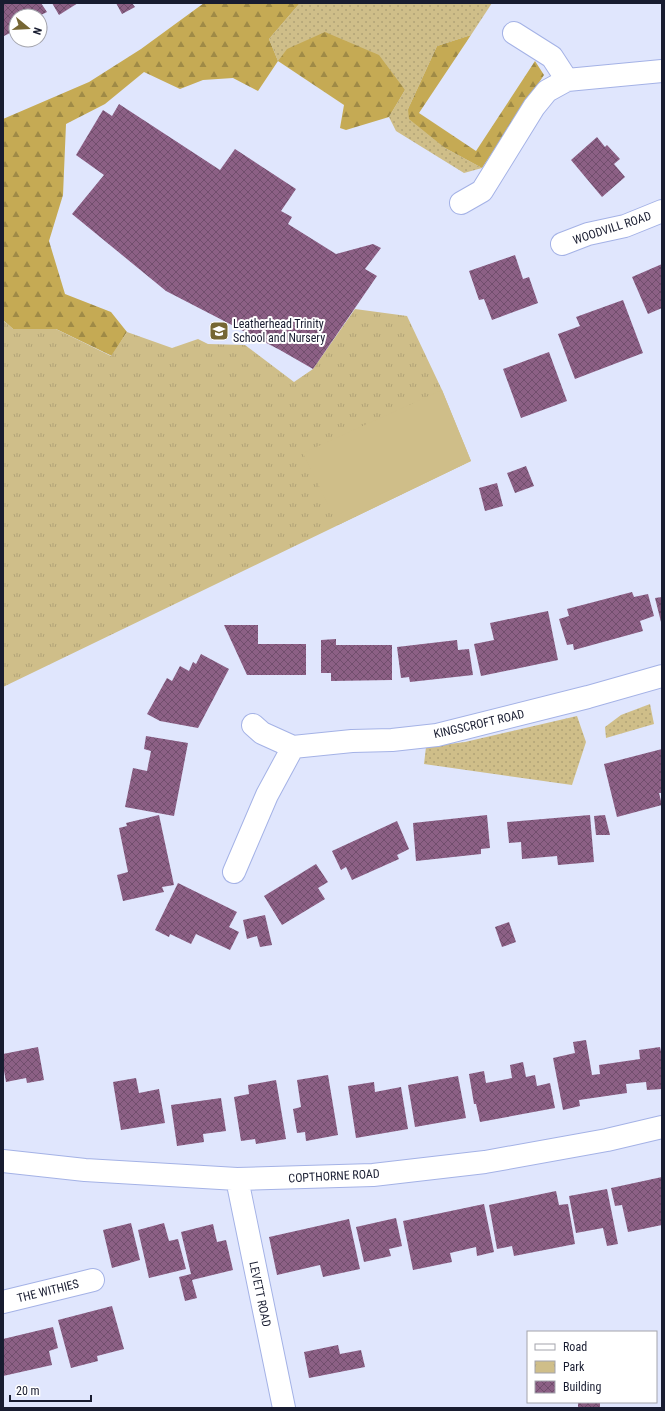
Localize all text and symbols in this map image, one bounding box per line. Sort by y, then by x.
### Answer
north arrow [8,8,48,48]
text: N [30,26,44,36]
street label: WOODVILL ROAD [571,209,653,247]
place label: Leatherhead Trinity School and Nursery [233,317,325,345]
school or university icon: Leatherhead Trinity School and Nursery [208,320,230,342]
street label: KINGSCROFT ROAD [432,707,526,741]
street label: COPTHORNE ROAD [288,1167,380,1185]
street label: LEVETT ROAD [246,1260,274,1328]
street label: THE WITHIES [16,1277,80,1305]
legend [527,1331,657,1403]
text: Road [563,1340,587,1354]
text: Park [563,1360,585,1374]
scale bar [10,1377,91,1403]
text: Building [563,1380,601,1394]
text: 20 m [16,1384,40,1398]

